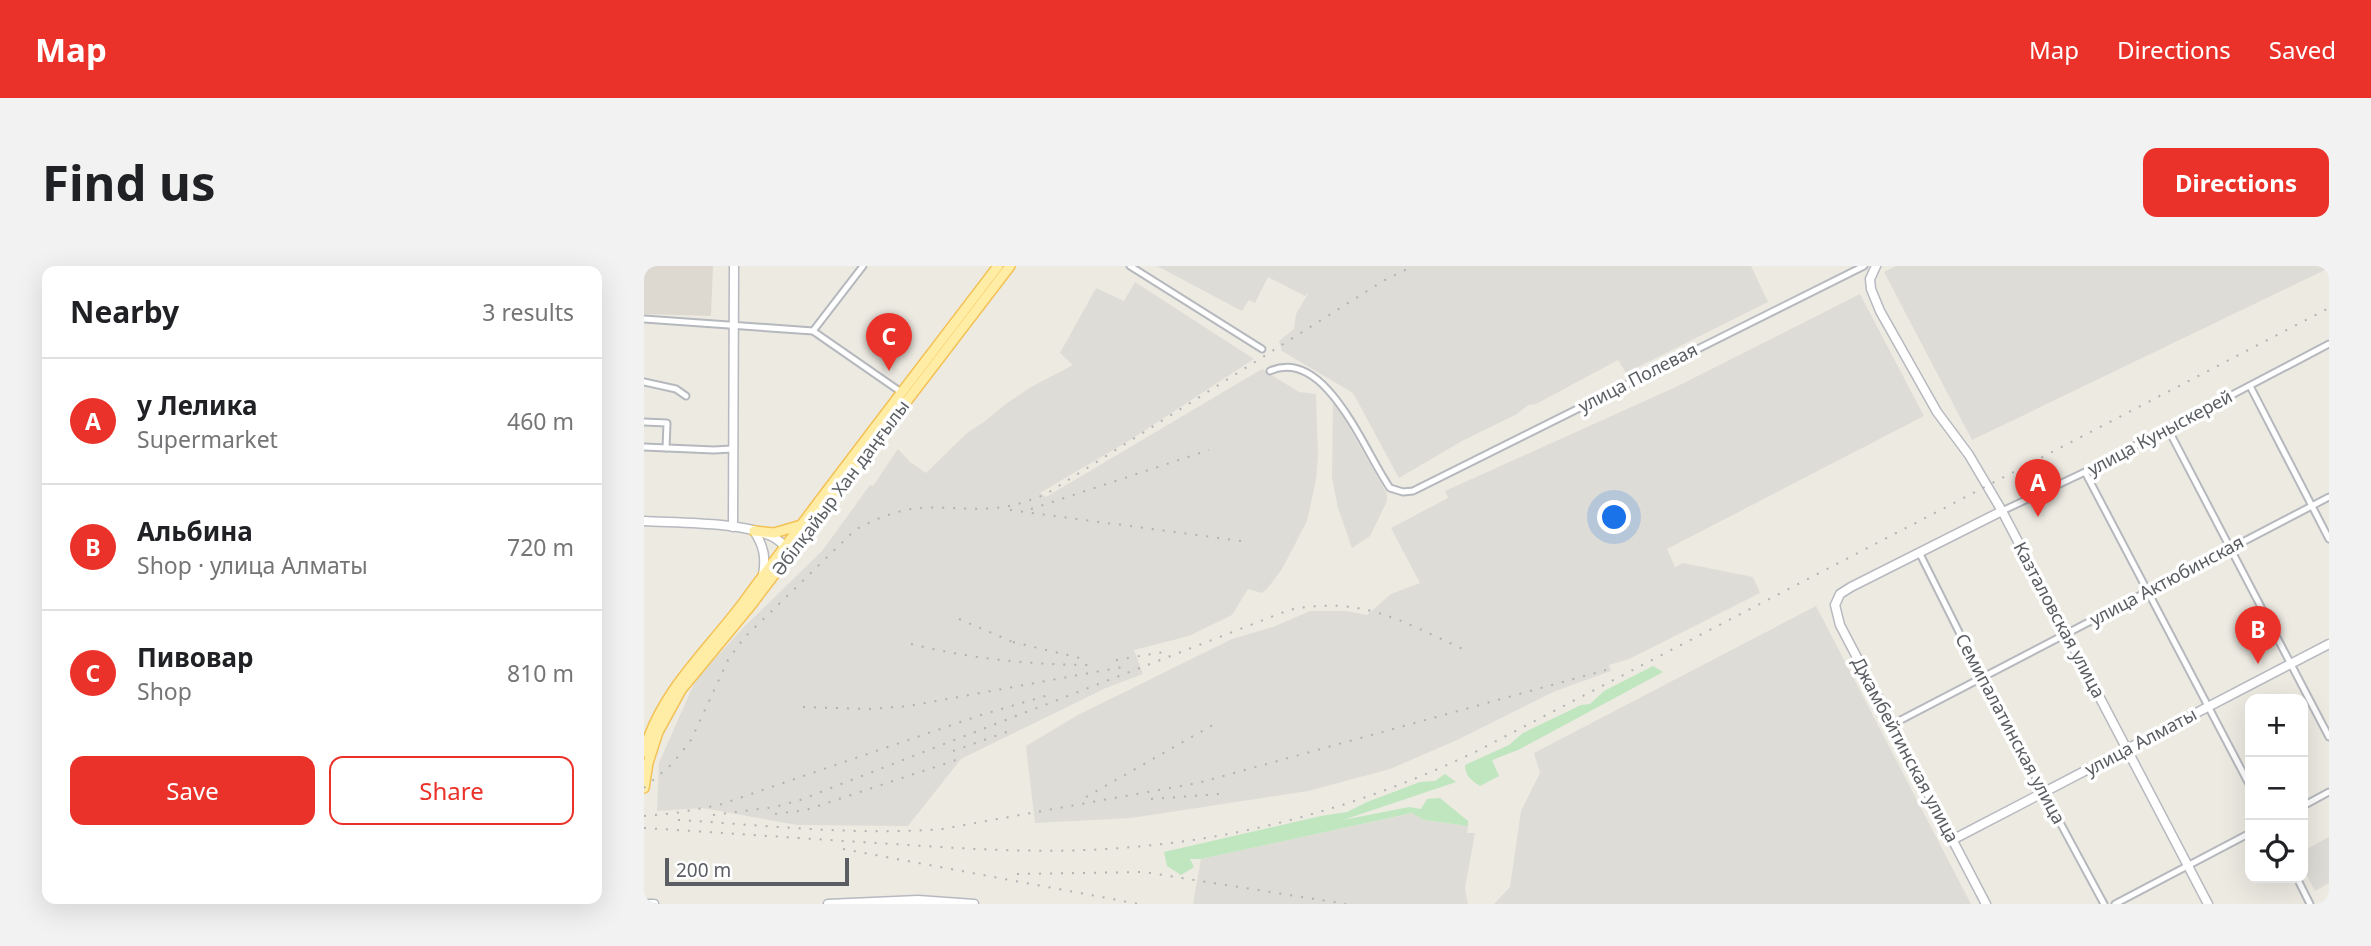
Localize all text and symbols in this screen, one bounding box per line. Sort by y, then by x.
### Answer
text: Map [35,27,107,72]
text: Map [2029,33,2079,66]
text: Directions [2117,33,2231,66]
text: Saved [2269,33,2336,66]
button: Directions [2143,148,2329,217]
text: Find us [42,149,216,215]
text: Nearby [70,291,179,332]
text: 3 results [482,296,574,328]
pin: C [866,313,912,371]
street label: улица Полевая [1574,337,1701,417]
street label: улица Куныскерей [2083,384,2236,480]
text: у Лелика [137,387,258,423]
street label: Әбілқайыр Хан даңғылы [766,395,914,580]
text: A [85,405,101,437]
text: 460 m [507,405,574,437]
text: Supermarket [137,423,278,455]
pin: A [2015,459,2061,517]
your location [1597,500,1631,534]
text: Альбина [137,513,253,549]
street label: улица Актюбинская [2085,529,2248,631]
text: B [85,531,101,563]
text: 720 m [507,531,574,563]
street label: Казталовская улица [2009,537,2111,702]
text: Shop · улица Алматы [137,549,368,581]
pin: B [2235,606,2281,664]
street label: Семипалатинская улица [1950,629,2071,828]
text: Пивовар [137,639,253,675]
street label: Джамбейтинская улица [1847,653,1965,846]
text: C [86,657,100,689]
text: 810 m [507,657,574,689]
text: Shop [137,675,192,707]
map controls [2245,694,2308,883]
button: + [2245,694,2308,757]
street label: улица Алматы [2080,702,2201,781]
button: Save [70,756,315,825]
button: Share [329,756,574,825]
button: − [2245,757,2308,820]
button: locate [2245,820,2308,883]
scale bar [665,855,849,887]
text: 200 m [676,857,731,883]

